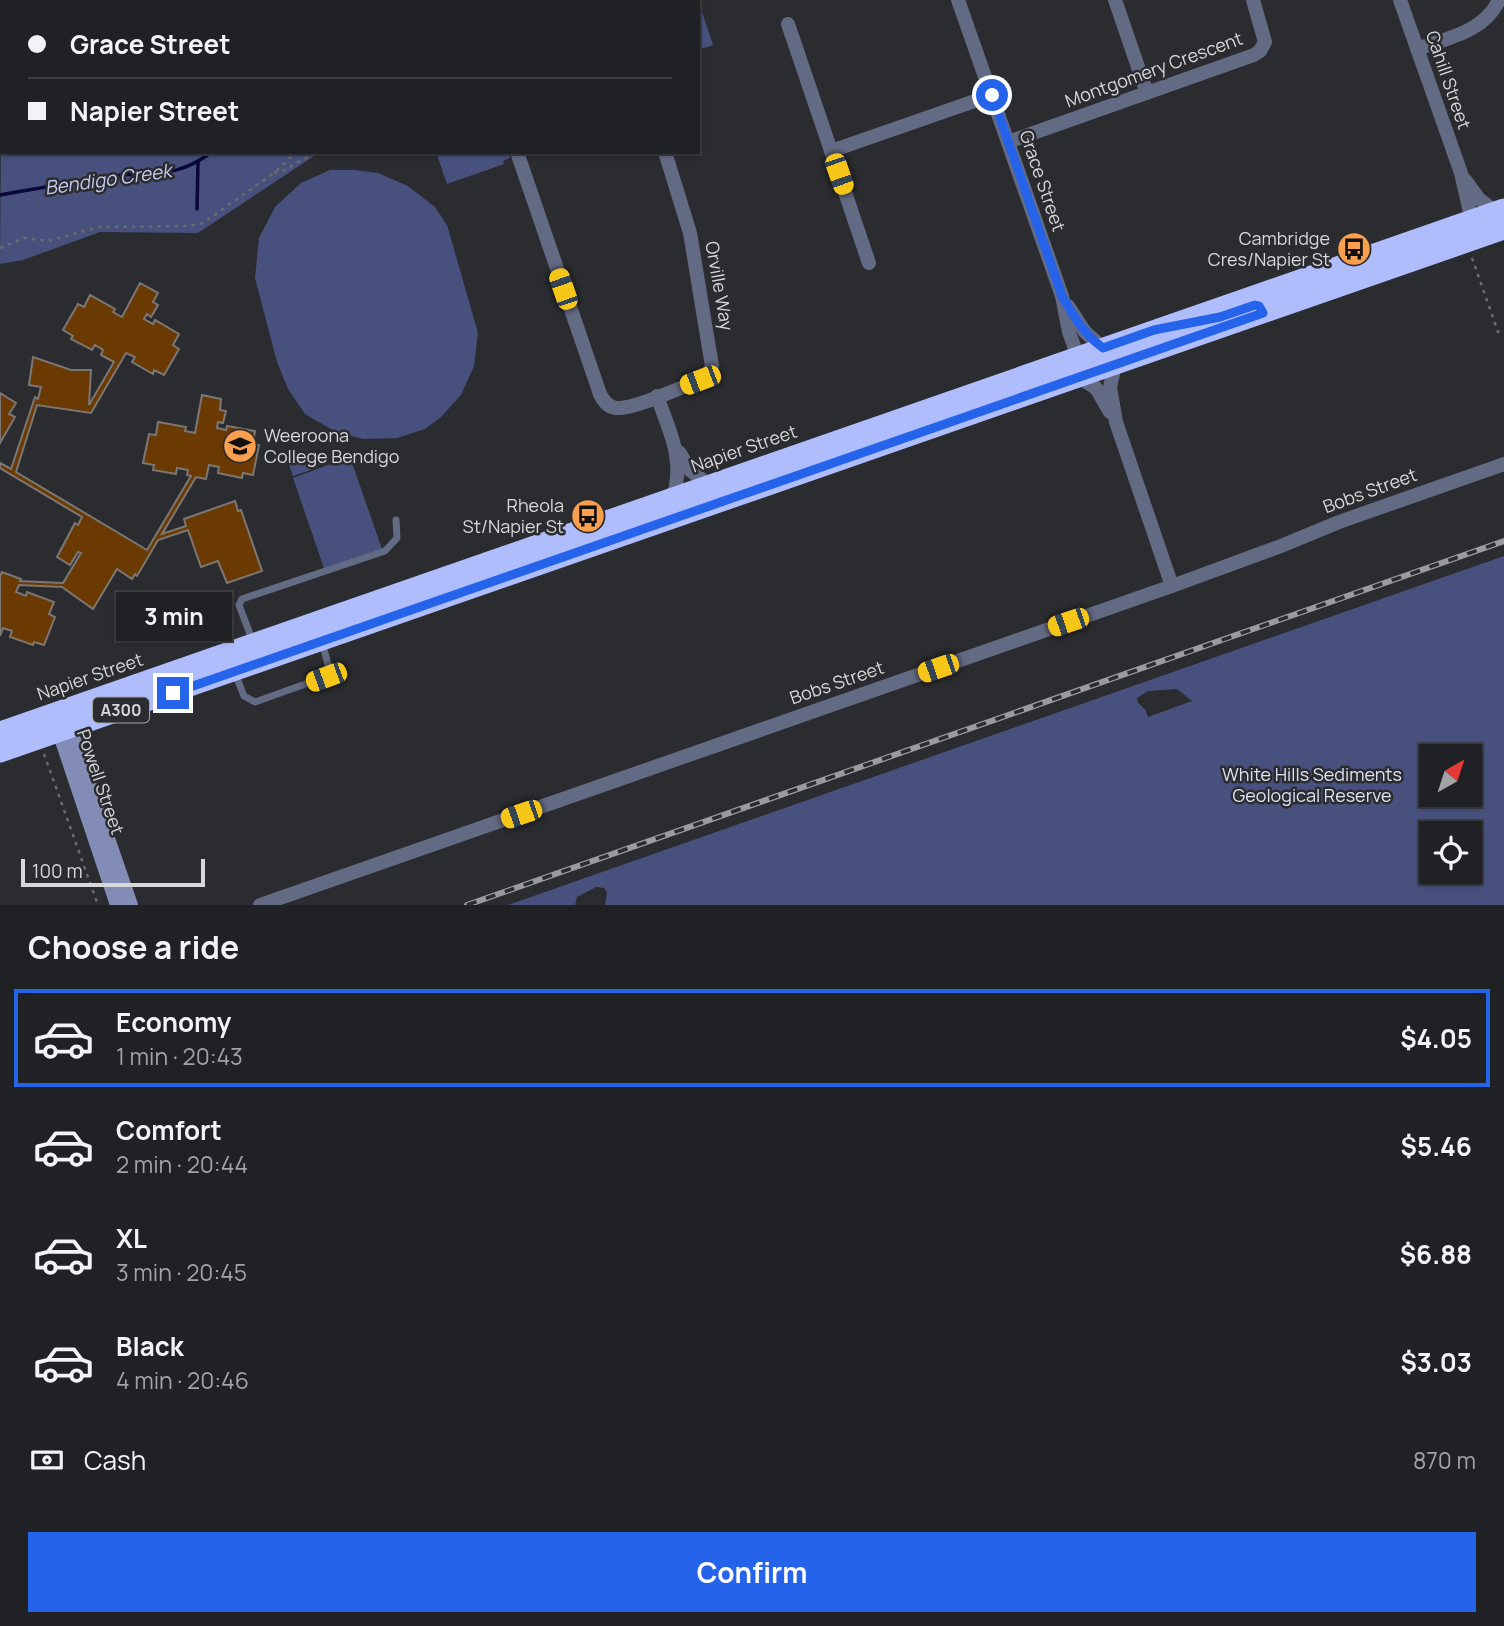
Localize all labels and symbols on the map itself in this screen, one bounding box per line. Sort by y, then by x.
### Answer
street label: Montgomery Crescent [1062,26,1246,112]
street label: Cahill Street [1421,27,1477,132]
route start [976,79,1008,111]
street label: Grace Street [1014,127,1071,234]
car [823,151,856,197]
water label: Bendigo Creek [43,157,176,201]
place label: Cambridge Cres/Napier St [1208,226,1330,271]
bus stop icon: Cambridge Cres/Napier St [1335,230,1373,268]
street label: Orville Way [700,239,740,333]
car [547,266,580,312]
car [677,363,724,397]
street label: Napier Street [687,419,800,477]
place label: Weeroona College Bendigo [264,423,399,468]
school or university icon: Weeroona College Bendigo [221,427,259,465]
street label: Bobs Street [1319,462,1420,518]
place label: Rheola St/Napier St [463,493,564,538]
bus stop icon: Rheola St/Napier St [569,497,607,535]
callout: 3 min [115,592,231,640]
car [1045,605,1092,639]
street label: Napier Street [33,647,146,705]
car [915,651,962,685]
street label: Bobs Street [786,655,887,709]
car [303,660,350,694]
route end [157,677,189,709]
road number: A300 [93,698,149,722]
street label: Powell Street [72,726,130,838]
north arrow [1419,744,1482,807]
park label: White Hills Sediments Geological Reserve [1222,762,1402,807]
car [498,797,545,831]
scale bar [21,856,205,888]

